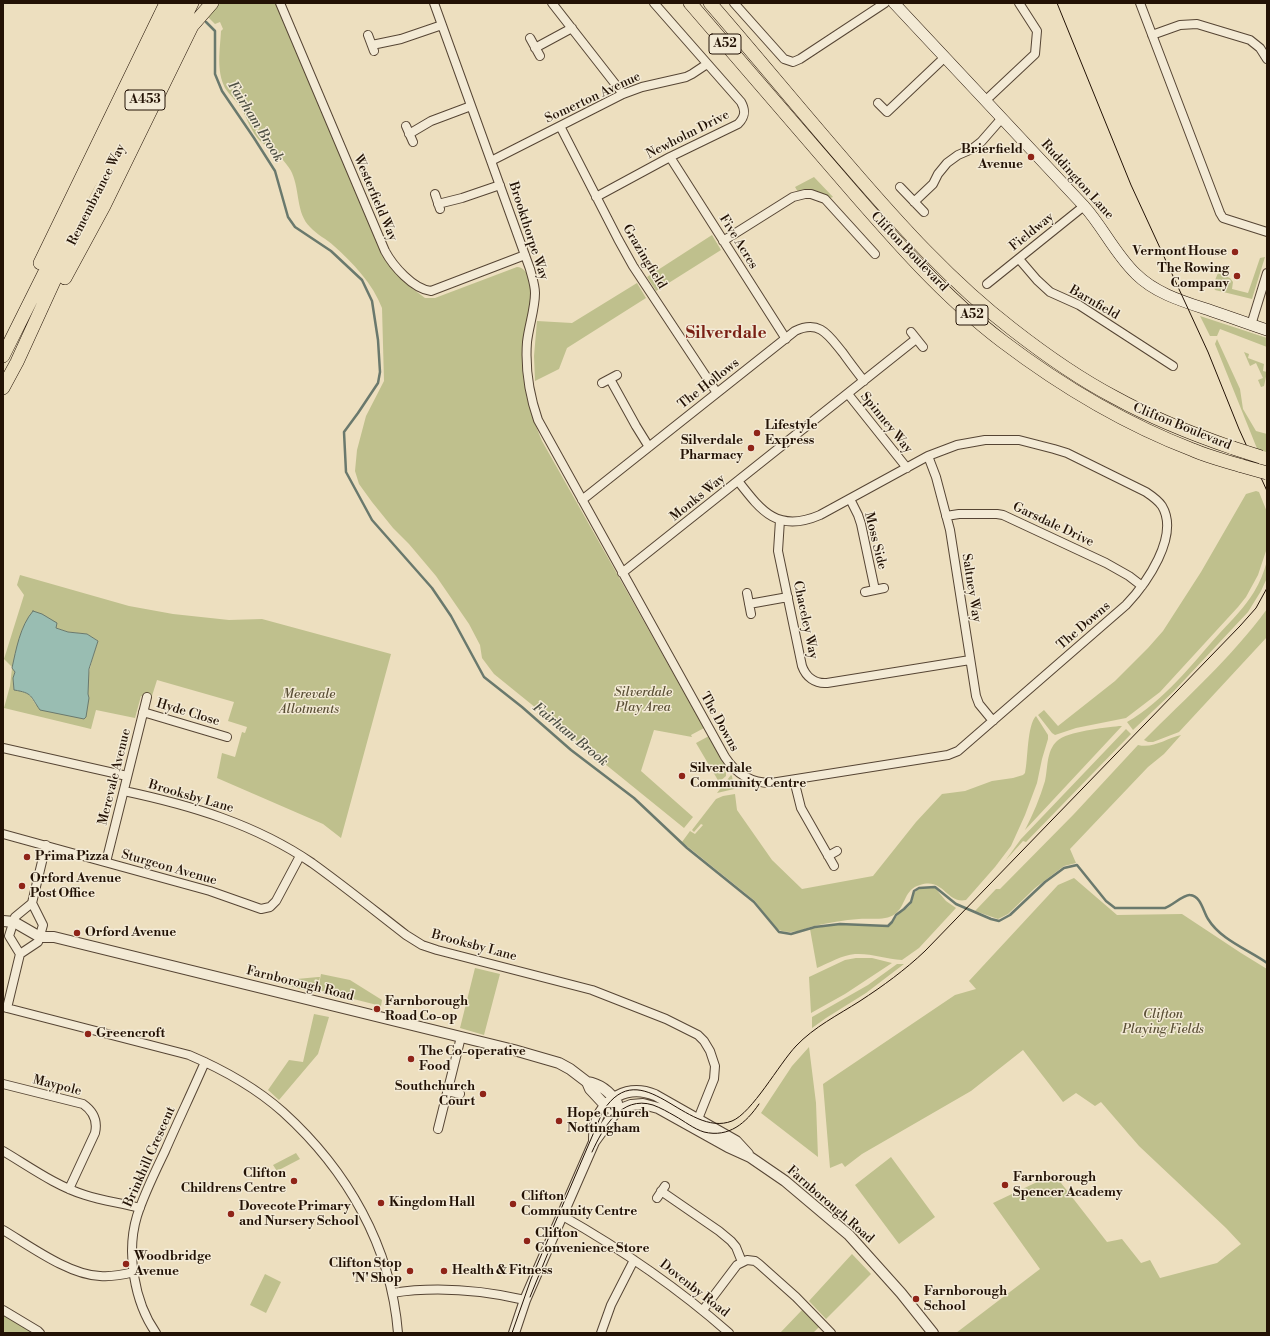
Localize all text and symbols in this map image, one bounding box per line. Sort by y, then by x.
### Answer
road number: A52 [709,34,741,54]
street label: Somerton Avenue [543,69,643,127]
water label: Fairham Brook [223,78,287,166]
road number: A453 [125,90,165,110]
street label: Newholm Drive [644,107,732,163]
street label: Ruddington Lane [1037,137,1117,223]
street label: Remembrance Way [65,142,129,248]
place label: Brierfield Avenue [961,142,1023,173]
street label: Westerfield Way [350,152,400,244]
marker: Brierfield Avenue [1026,152,1036,162]
street label: Brookthorpe Way [505,180,551,282]
street label: Clifton Boulevard [867,209,951,295]
street label: Fieldway [1007,209,1057,255]
street label: Five Acres [715,212,761,272]
street label: Grazingfield [619,222,669,292]
place label: Vermont House [1132,244,1227,260]
marker: Vermont House [1230,247,1240,257]
place label: The Rowing Company [1157,261,1229,292]
marker: The Rowing Company [1232,271,1242,281]
street label: Barnfield [1066,282,1122,324]
road number: A52 [956,305,988,325]
district label: Silverdale [685,324,767,344]
street label: The Hollows [675,355,743,413]
street label: Spinney Way [857,389,915,457]
street label: Clifton Boulevard [1131,400,1233,454]
place label: Lifestyle Express [765,418,817,449]
marker: Lifestyle Express [752,428,762,438]
place label: Silverdale Pharmacy [680,433,743,464]
marker: Silverdale Pharmacy [746,443,756,453]
street label: Monks Way [667,471,729,525]
street label: Garsdale Drive [1010,499,1096,551]
street label: Moss Side [860,511,890,571]
street label: Saltney Way [958,552,984,624]
street label: Chaceley Way [789,579,821,661]
street label: The Downs [1054,599,1114,653]
park label: Silverdale Play Area [614,685,672,716]
park label: Merevale Allotments [279,687,339,718]
street label: The Downs [696,690,742,754]
street label: Hyde Close [154,696,222,730]
water label: Fairham Brook [529,699,611,771]
street label: Merevale Avenue [95,727,135,827]
place label: Silverdale Community Centre [690,761,806,792]
marker: Silverdale Community Centre [677,771,687,781]
street label: Brooksby Lane [147,777,235,817]
street label: Sturgeon Avenue [119,847,219,889]
place label: Prima Pizza [35,849,109,865]
marker: Prima Pizza [22,852,32,862]
place label: Orford Avenue Post Office [30,871,121,902]
marker: Orford Avenue Post Office [17,881,27,891]
place label: Orford Avenue [85,925,176,941]
street label: Brooksby Lane [430,927,518,965]
marker: Orford Avenue [72,928,82,938]
street label: Farnborough Road [245,963,355,1005]
place label: Farnborough Road Co-op [385,994,468,1025]
marker: Farnborough Road Co-op [372,1004,382,1014]
park label: Clifton Playing Fields [1122,1007,1204,1038]
place label: Greencroft [96,1026,165,1042]
marker: Greencroft [83,1029,93,1039]
place label: The Co-operative Food [419,1044,526,1075]
marker: The Co-operative Food [406,1054,416,1064]
street label: Maypole [31,1072,83,1100]
place label: Southchurch Court [395,1079,475,1110]
marker: Southchurch Court [478,1089,488,1099]
street label: Brinkhill Crescent [121,1104,179,1210]
place label: Hope Church Nottingham [567,1106,649,1137]
marker: Hope Church Nottingham [554,1116,564,1126]
street label: Farnborough Road [783,1163,877,1247]
place label: Clifton Childrens Centre [181,1166,286,1197]
place label: Farnborough Spencer Academy [1013,1170,1122,1201]
marker: Clifton Childrens Centre [289,1176,299,1186]
marker: Farnborough Spencer Academy [1000,1180,1010,1190]
place label: Clifton Community Centre [521,1189,637,1220]
place label: Kingdom Hall [389,1195,475,1211]
marker: Kingdom Hall [376,1198,386,1208]
place label: Dovecote Primary and Nursery School [239,1199,359,1230]
marker: Clifton Community Centre [508,1199,518,1209]
marker: Dovecote Primary and Nursery School [226,1209,236,1219]
place label: Clifton Convenience Store [535,1226,649,1257]
marker: Clifton Convenience Store [522,1236,532,1246]
place label: Woodbridge Avenue [134,1249,211,1280]
place label: Clifton Stop 'N' Shop [329,1256,402,1287]
street label: Dovenby Road [656,1257,732,1321]
marker: Woodbridge Avenue [121,1259,131,1269]
place label: Health & Fitness [452,1263,553,1279]
marker: Clifton Stop 'N' Shop [405,1266,415,1276]
marker: Health & Fitness [439,1266,449,1276]
place label: Farnborough School [924,1284,1007,1315]
marker: Farnborough School [911,1294,921,1304]

